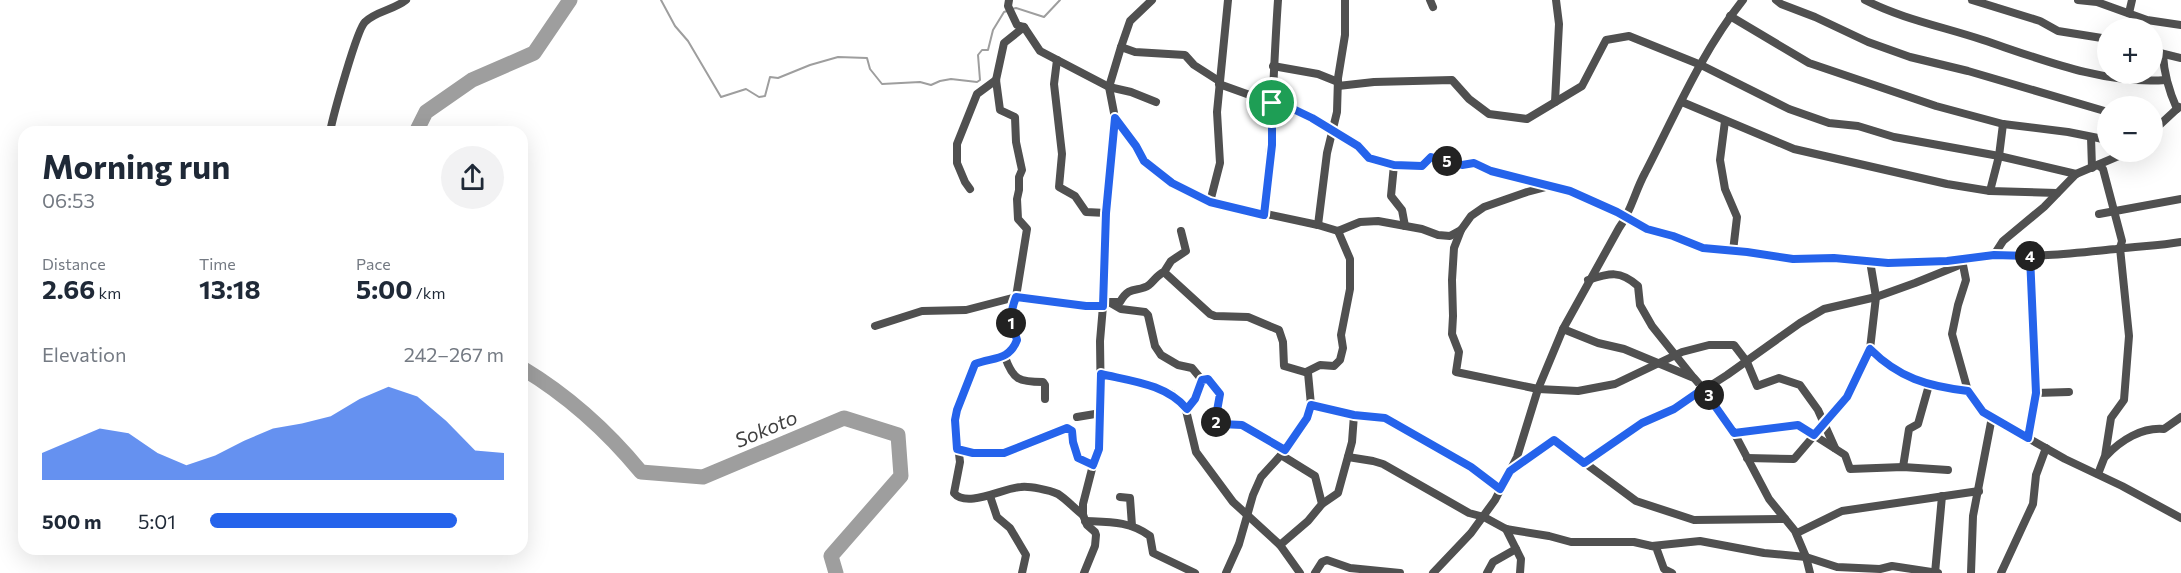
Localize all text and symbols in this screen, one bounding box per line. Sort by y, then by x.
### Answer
map controls [2097,18,2163,162]
button: + [2097,18,2163,84]
pin [1246,77,1297,128]
icon: arrive [1255,86,1288,119]
button: − [2097,96,2163,162]
text: Morning run [42,145,230,186]
button: share [441,146,504,209]
pin: 5 [1432,146,1462,176]
text: 5 [1442,151,1452,170]
text: 06:53 [42,188,95,212]
pin: 4 [2015,241,2045,271]
text: 4 [2025,246,2035,265]
text: Distance [42,254,106,273]
text: Time [199,254,236,273]
text: Pace [356,254,391,273]
text: 2.66 [42,273,95,304]
text: 13:18 [199,273,261,304]
text: 5:00 [356,273,413,304]
text: km [95,283,121,302]
text: /km [413,283,445,302]
pin: 1 [996,308,1026,338]
text: 1 [1007,313,1015,332]
text: Elevation [42,342,127,366]
text: 242–267 m [404,342,504,366]
pin: 3 [1694,380,1724,410]
text: 3 [1704,385,1714,404]
water label: Sokoto [731,404,801,452]
pin: 2 [1201,407,1231,437]
text: 2 [1211,412,1221,431]
text: 500 m [42,509,102,533]
text: 5:01 [138,509,176,533]

